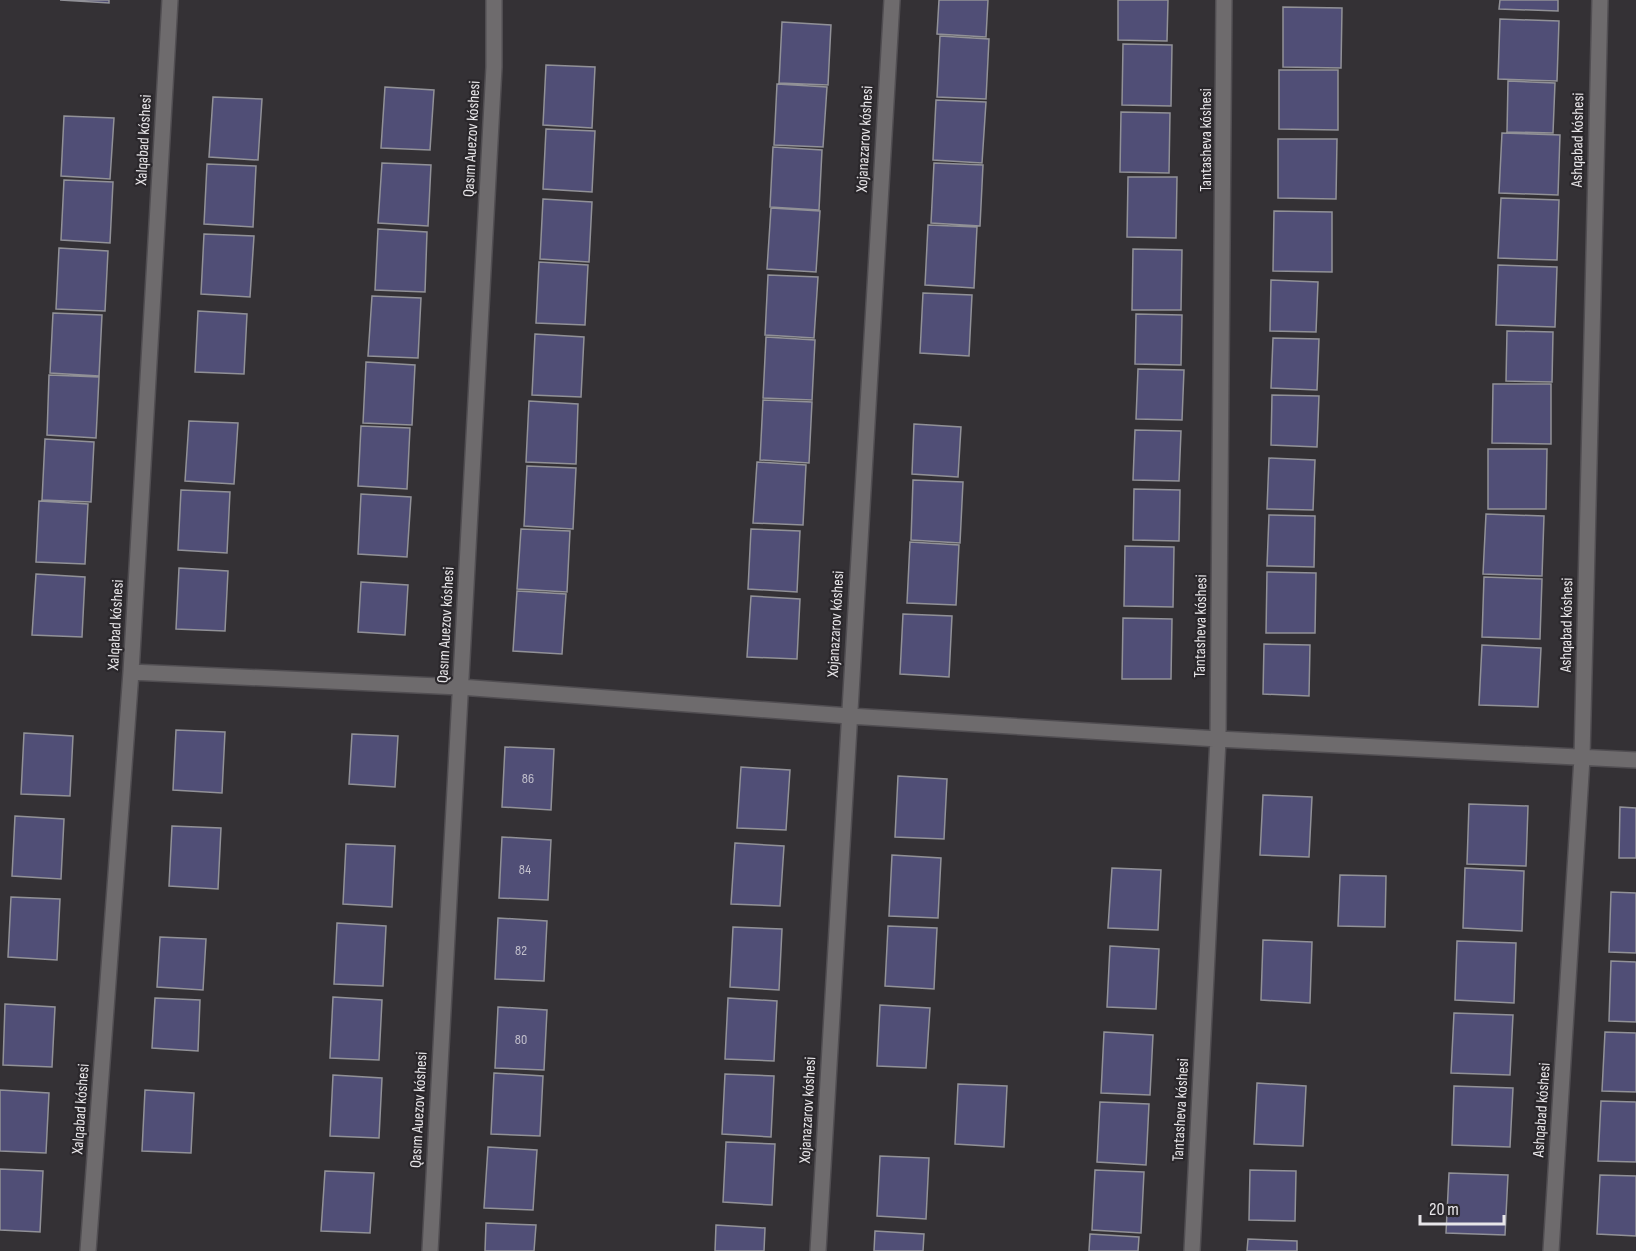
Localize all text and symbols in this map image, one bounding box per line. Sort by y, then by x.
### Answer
street label: Qasım Auezov kóshesi [459,80,485,198]
street label: Xojanazarov kóshesi [853,85,877,194]
street label: Tantasheva kóshesi [1197,88,1216,192]
street label: Ashqabad kóshesi [1568,93,1588,188]
street label: Xalqabad kóshesi [132,94,156,187]
street label: Qasım Auezov kóshesi [433,566,459,684]
street label: Xojanazarov kóshesi [824,570,848,679]
street label: Tantasheva kóshesi [1191,574,1211,678]
street label: Ashqabad kóshesi [1557,578,1577,673]
street label: Xalqabad kóshesi [104,579,128,672]
house number: 86 [522,770,534,787]
house number: 84 [519,861,531,878]
house number: 82 [515,942,527,959]
house number: 80 [515,1031,527,1048]
street label: Qasım Auezov kóshesi [406,1051,432,1169]
street label: Xojanazarov kóshesi [796,1056,820,1165]
street label: Tantasheva kóshesi [1169,1058,1193,1162]
street label: Ashqabad kóshesi [1529,1062,1555,1159]
street label: Xalqabad kóshesi [68,1063,94,1156]
scale bar [1420,1188,1504,1226]
text: 20 m [1429,1199,1459,1220]

